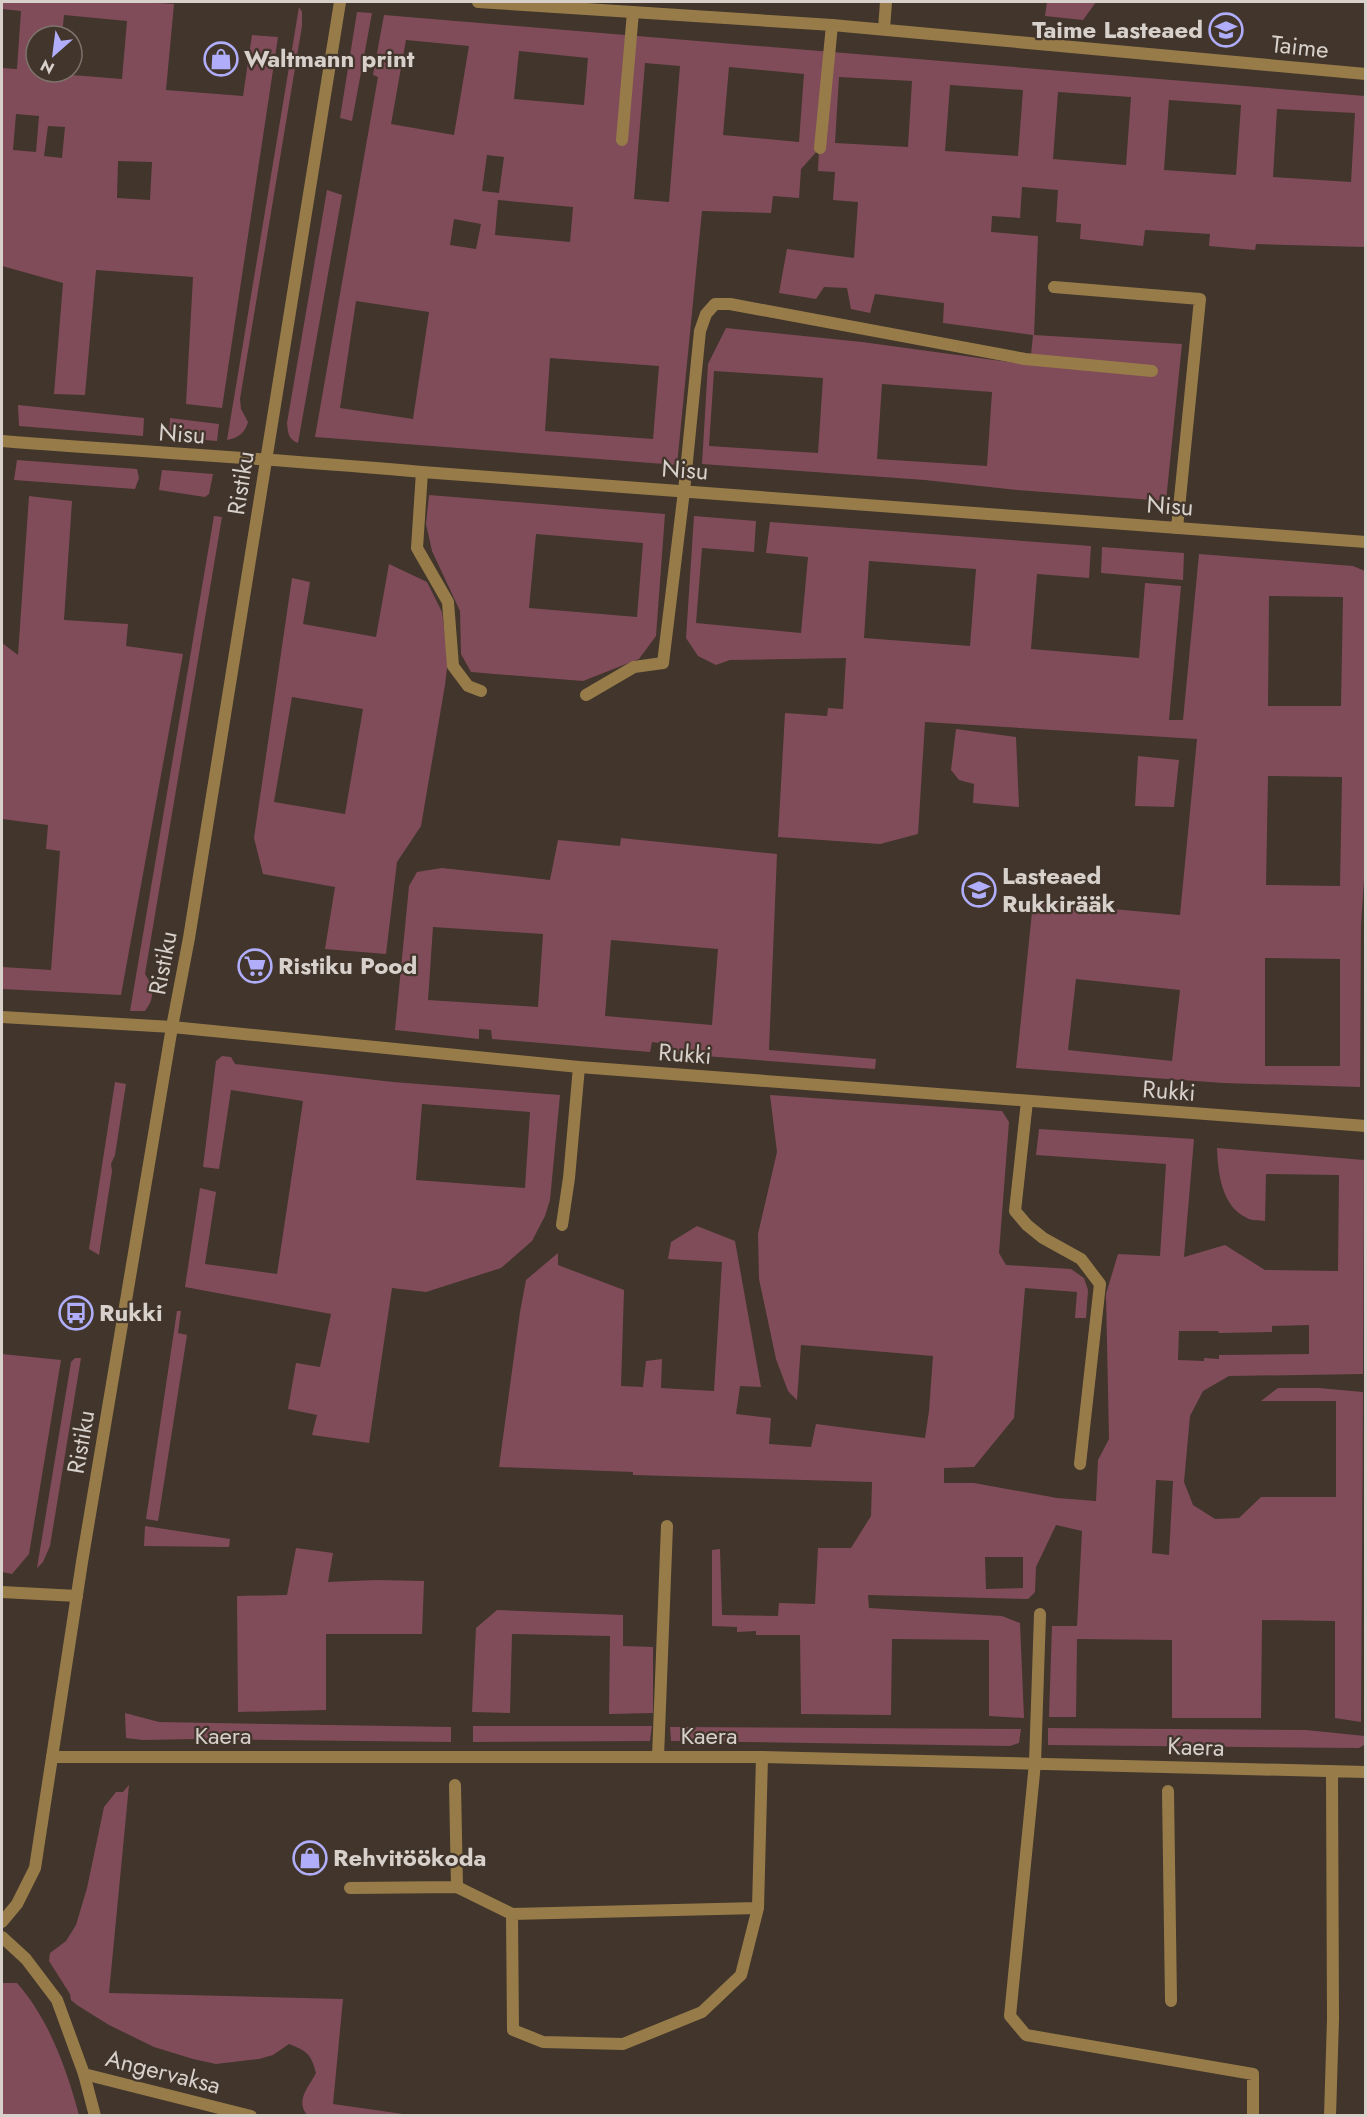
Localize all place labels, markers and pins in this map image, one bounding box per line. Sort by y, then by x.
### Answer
place label: Taime Lasteaed [1032,12,1203,47]
school or university icon: Taime Lasteaed [1208,12,1244,48]
shop icon: Waltmann print [203,41,239,77]
place label: Waltmann print [244,41,415,76]
place label: Lasteaed Rukkirääk [1002,858,1116,921]
school or university icon: Lasteaed Rukkirääk [961,872,997,908]
supermarket icon: Ristiku Pood [237,948,273,984]
place label: Ristiku Pood [278,948,417,983]
bus stop icon: Rukki [58,1295,94,1331]
place label: Rukki [99,1295,163,1330]
shop icon: Rehvitöökoda [292,1840,328,1876]
place label: Rehvitöökoda [333,1840,486,1875]

